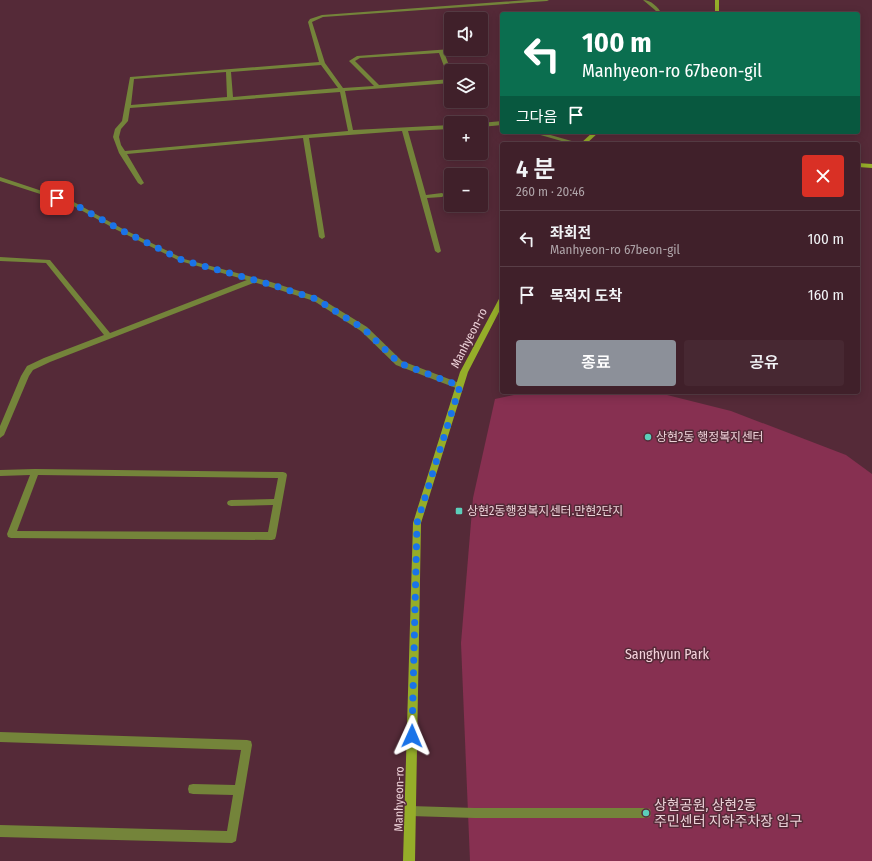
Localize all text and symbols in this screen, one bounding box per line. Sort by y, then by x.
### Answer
map controls [444,12,488,212]
button: sound [444,12,488,56]
text: 100 m [582,26,652,59]
icon: left [516,28,568,80]
text: Manhyeon-ro 67beon-gil [582,60,762,82]
button: layers [444,64,488,108]
icon: arrive [565,104,587,126]
text: 그다음 [516,108,557,126]
button: + [444,116,488,160]
text: 4 분 [516,155,555,183]
button: close [802,155,844,197]
button: − [444,168,488,212]
pin [40,181,74,215]
text: 260 m · 20:46 [516,184,585,199]
icon: arrive [46,187,68,209]
text: 좌회전 [550,224,591,242]
icon: left [516,228,538,250]
text: 100 m [807,230,844,248]
text: Manhyeon-ro 67beon-gil [550,242,680,257]
icon: arrive [516,284,538,306]
text: 160 m [808,286,844,304]
text: 목적지 도착 [550,287,622,305]
street label: Manhyeon-ro [448,306,490,370]
button: 종료 [516,340,676,386]
button: 공유 [684,340,844,386]
place label: 상현2동 행정복지센터 [656,430,763,444]
marker: 상현2동 행정복지센터 [643,432,653,442]
place label: 상현2동행정복지센터.만현2단지 [467,504,624,518]
marker: 상현2동행정복지센터.만현2단지 [454,506,464,516]
park label: Sanghyun Park [625,646,710,663]
position arrow [391,715,433,757]
street label: Manhyeon-ro [391,766,407,832]
place label: 상현공원, 상현2동 주민센터 지하주차장 입구 [654,797,802,830]
marker: 상현공원, 상현2동 주민센터 지하주차장 입구 [641,808,651,818]

